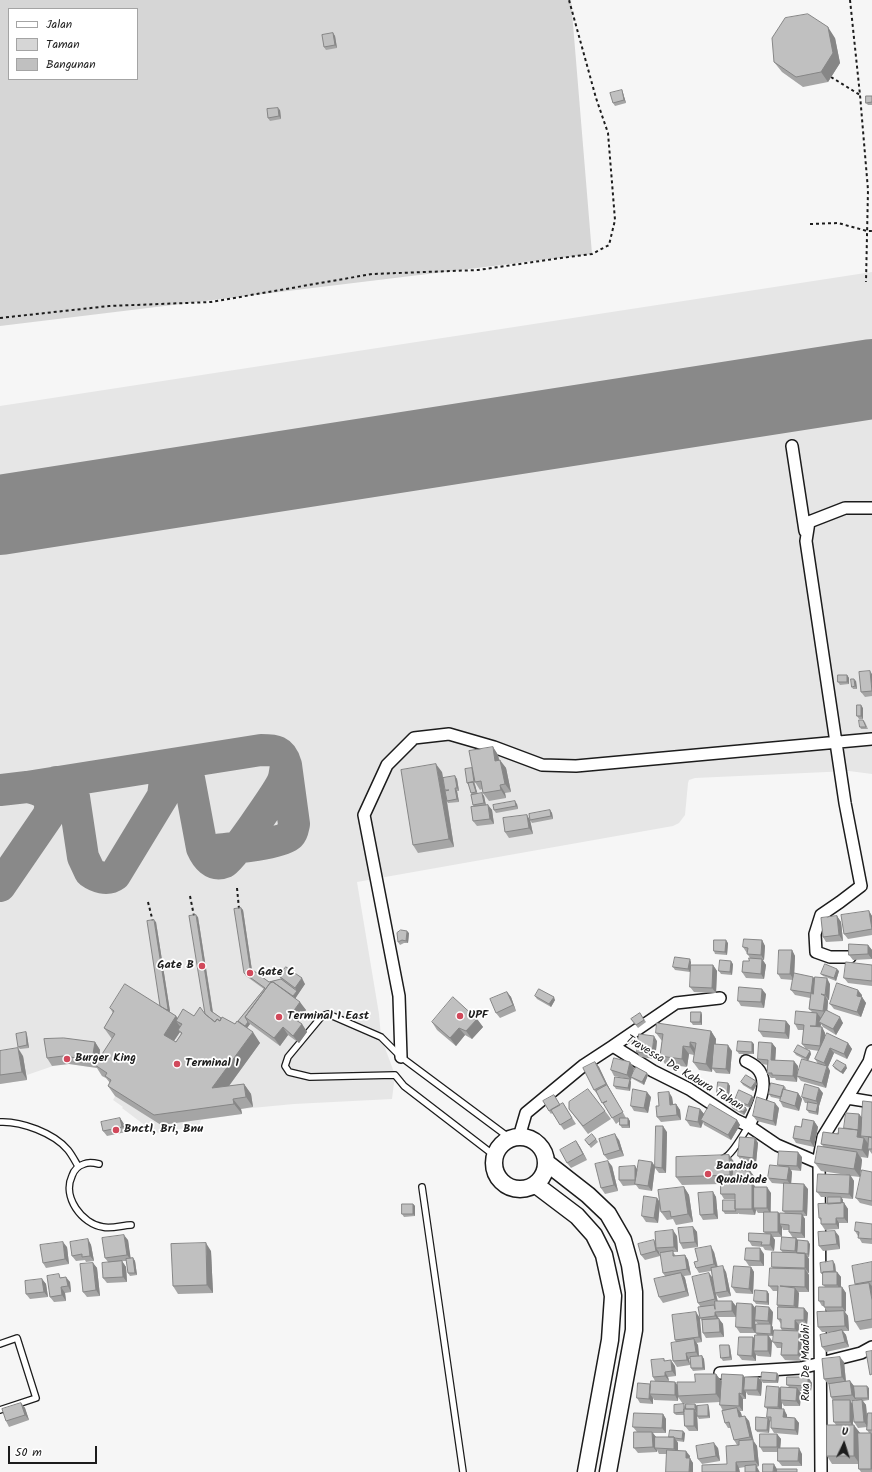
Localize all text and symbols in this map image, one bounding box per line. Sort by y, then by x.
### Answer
legend [8,8,138,80]
text: Jalan [46,15,72,34]
text: Taman [46,35,80,54]
text: Bangunan [46,55,96,74]
place label: Gate B [157,959,194,973]
marker: Gate B [197,961,207,971]
place label: Gate C [258,966,295,980]
marker: Gate C [245,968,255,978]
place label: UPF [468,1009,488,1023]
place label: Terminal 1 East [287,1010,369,1024]
marker: UPF [455,1011,465,1021]
marker: Terminal 1 East [274,1012,284,1022]
street label: Travessa De Kabura Tahan [623,1033,745,1115]
place label: Burger King [75,1052,136,1066]
marker: Burger King [62,1054,72,1064]
place label: Terminal 1 [185,1057,239,1071]
marker: Terminal 1 [172,1059,182,1069]
place label: Bnctl, Bri, Bnu [124,1123,203,1137]
marker: Bnctl, Bri, Bnu [111,1125,121,1135]
place label: Bandido Qualidade [716,1160,767,1188]
marker: Bandido Qualidade [703,1169,713,1179]
street label: Rua De Madohi [800,1325,814,1401]
text: U [841,1423,849,1441]
north arrow [824,1424,864,1464]
scale bar [10,1438,99,1464]
text: 50 m [15,1443,42,1462]

